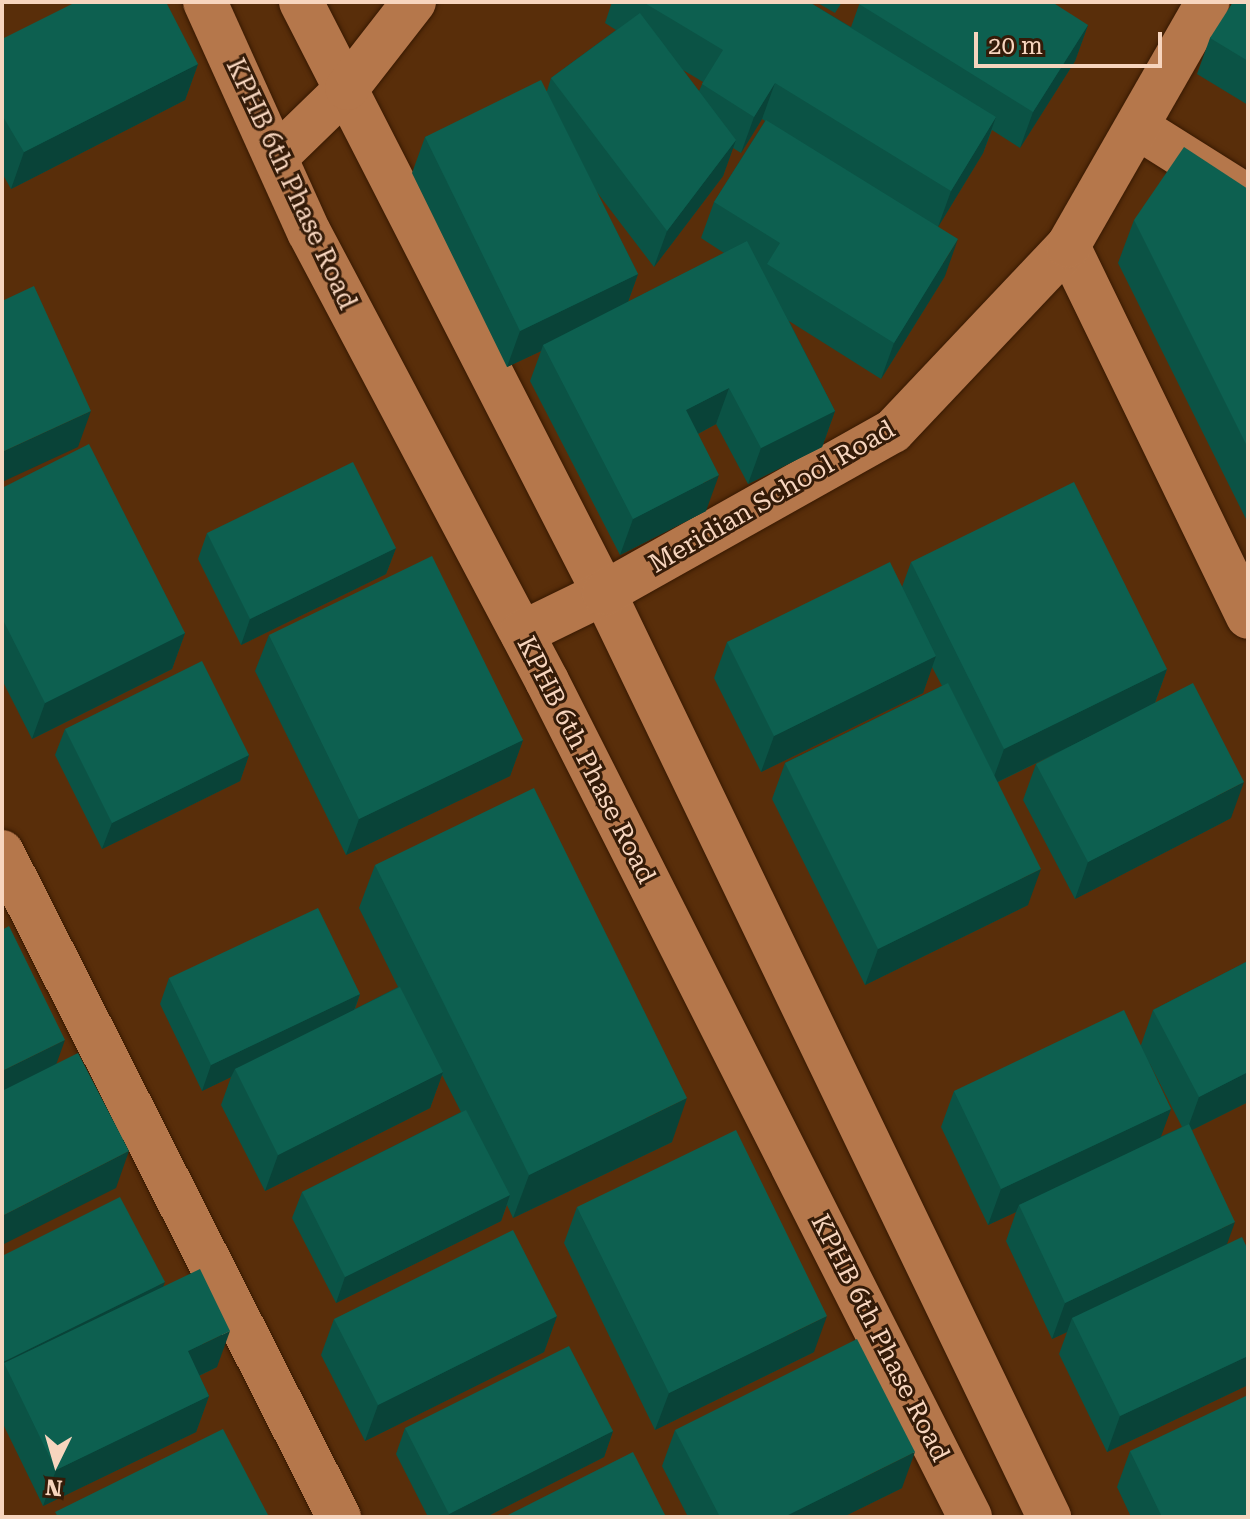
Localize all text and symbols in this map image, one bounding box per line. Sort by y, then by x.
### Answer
scale bar [978,16,1166,66]
text: 20 m [988,32,1043,60]
street label: KPHB 6th Phase Road [219,54,363,314]
street label: Meridian School Road [644,414,900,580]
street label: KPHB 6th Phase Road [510,631,662,889]
street label: KPHB 6th Phase Road [804,1209,956,1467]
north arrow [16,1423,96,1503]
text: N [44,1474,63,1501]

